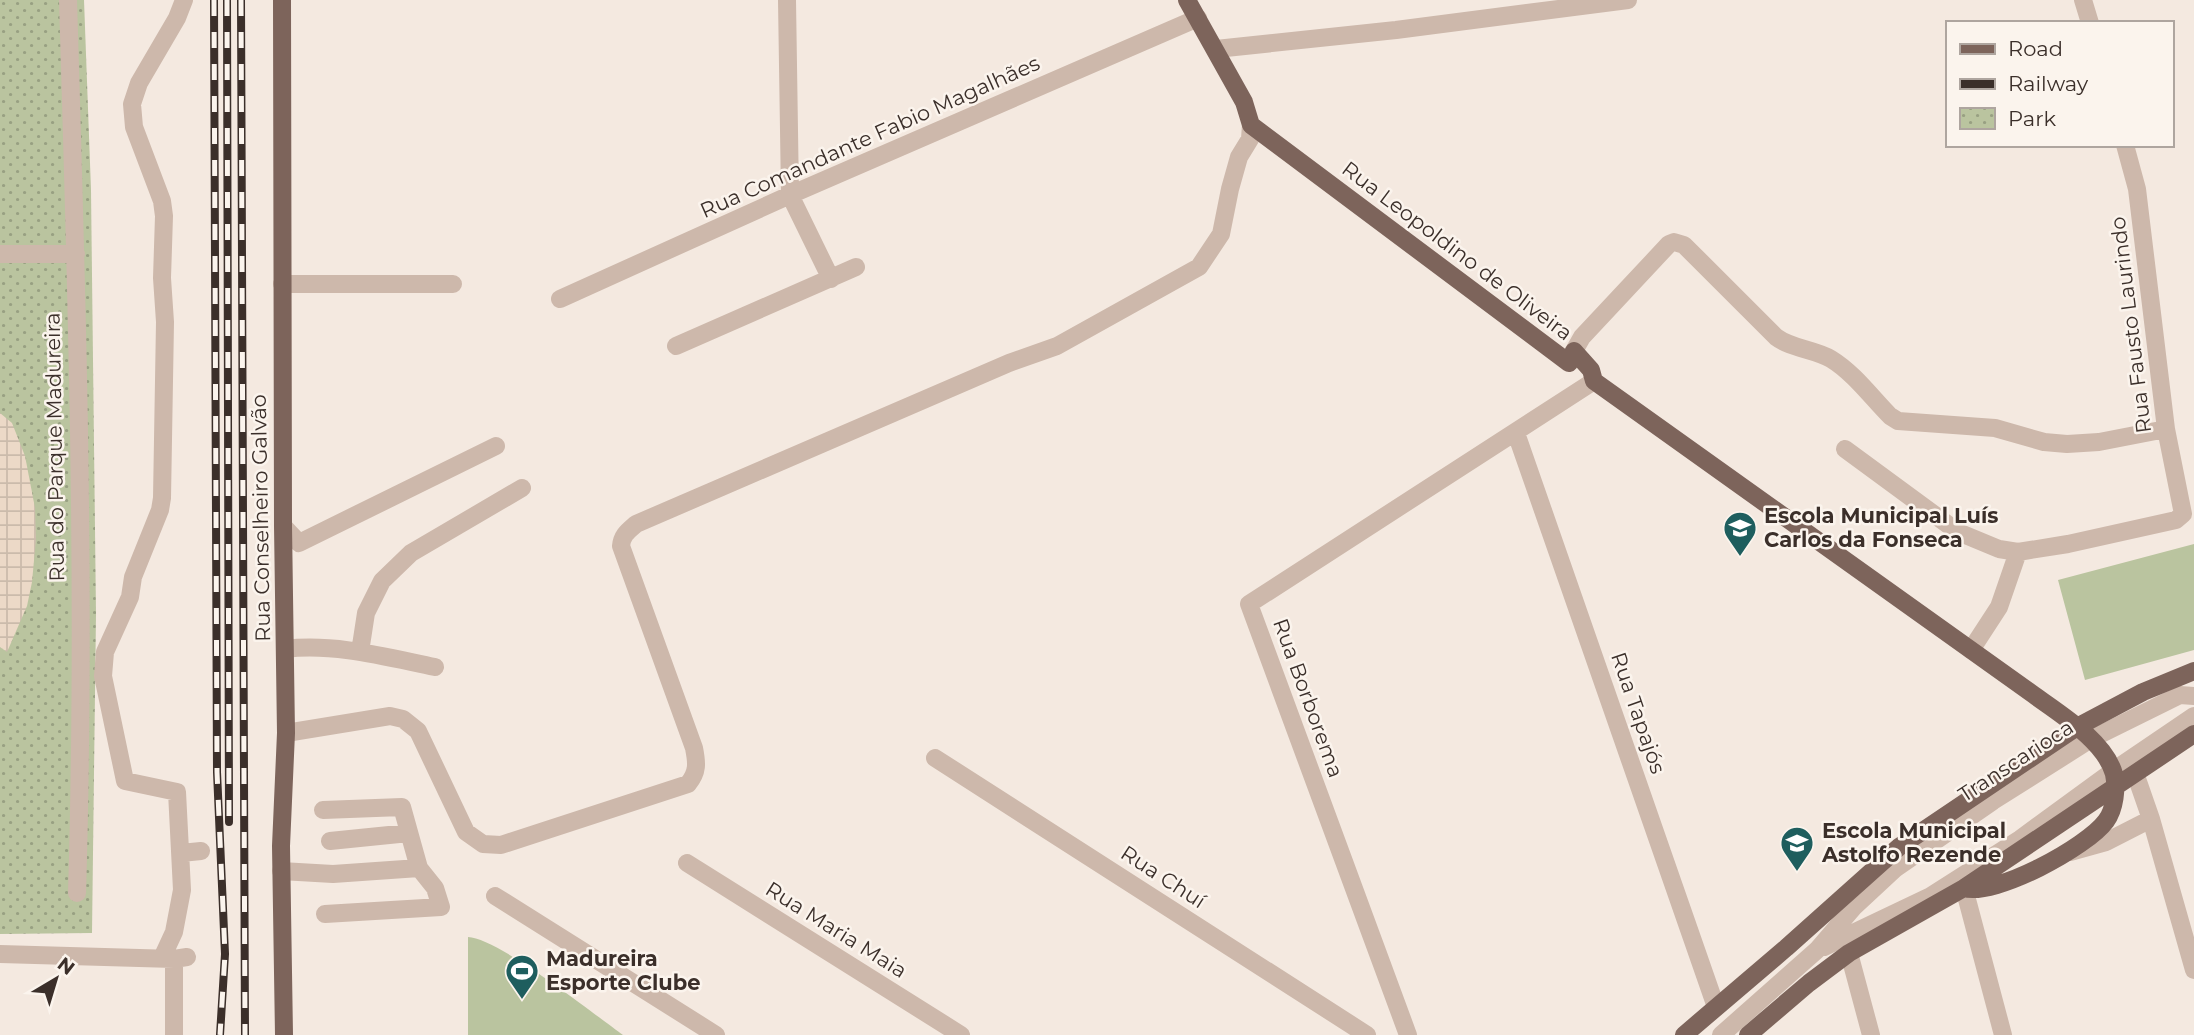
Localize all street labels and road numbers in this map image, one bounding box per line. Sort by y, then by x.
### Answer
street label: Rua Comandante Fabio Magalhães [696,50,1043,223]
street label: Rua Leopoldino de Oliveira [1337,156,1577,345]
street label: Rua Fausto Laurindo [2105,215,2156,435]
street label: Rua do Parque Madureira [40,312,69,582]
street label: Rua Conselheiro Galvão [246,394,275,642]
street label: Rua Borborema [1268,615,1349,781]
street label: Rua Tapajós [1606,649,1671,777]
street label: Transcarioca [1954,714,2078,807]
street label: Rua Chuí [1116,840,1211,914]
street label: Rua Maria Maia [761,876,912,983]

